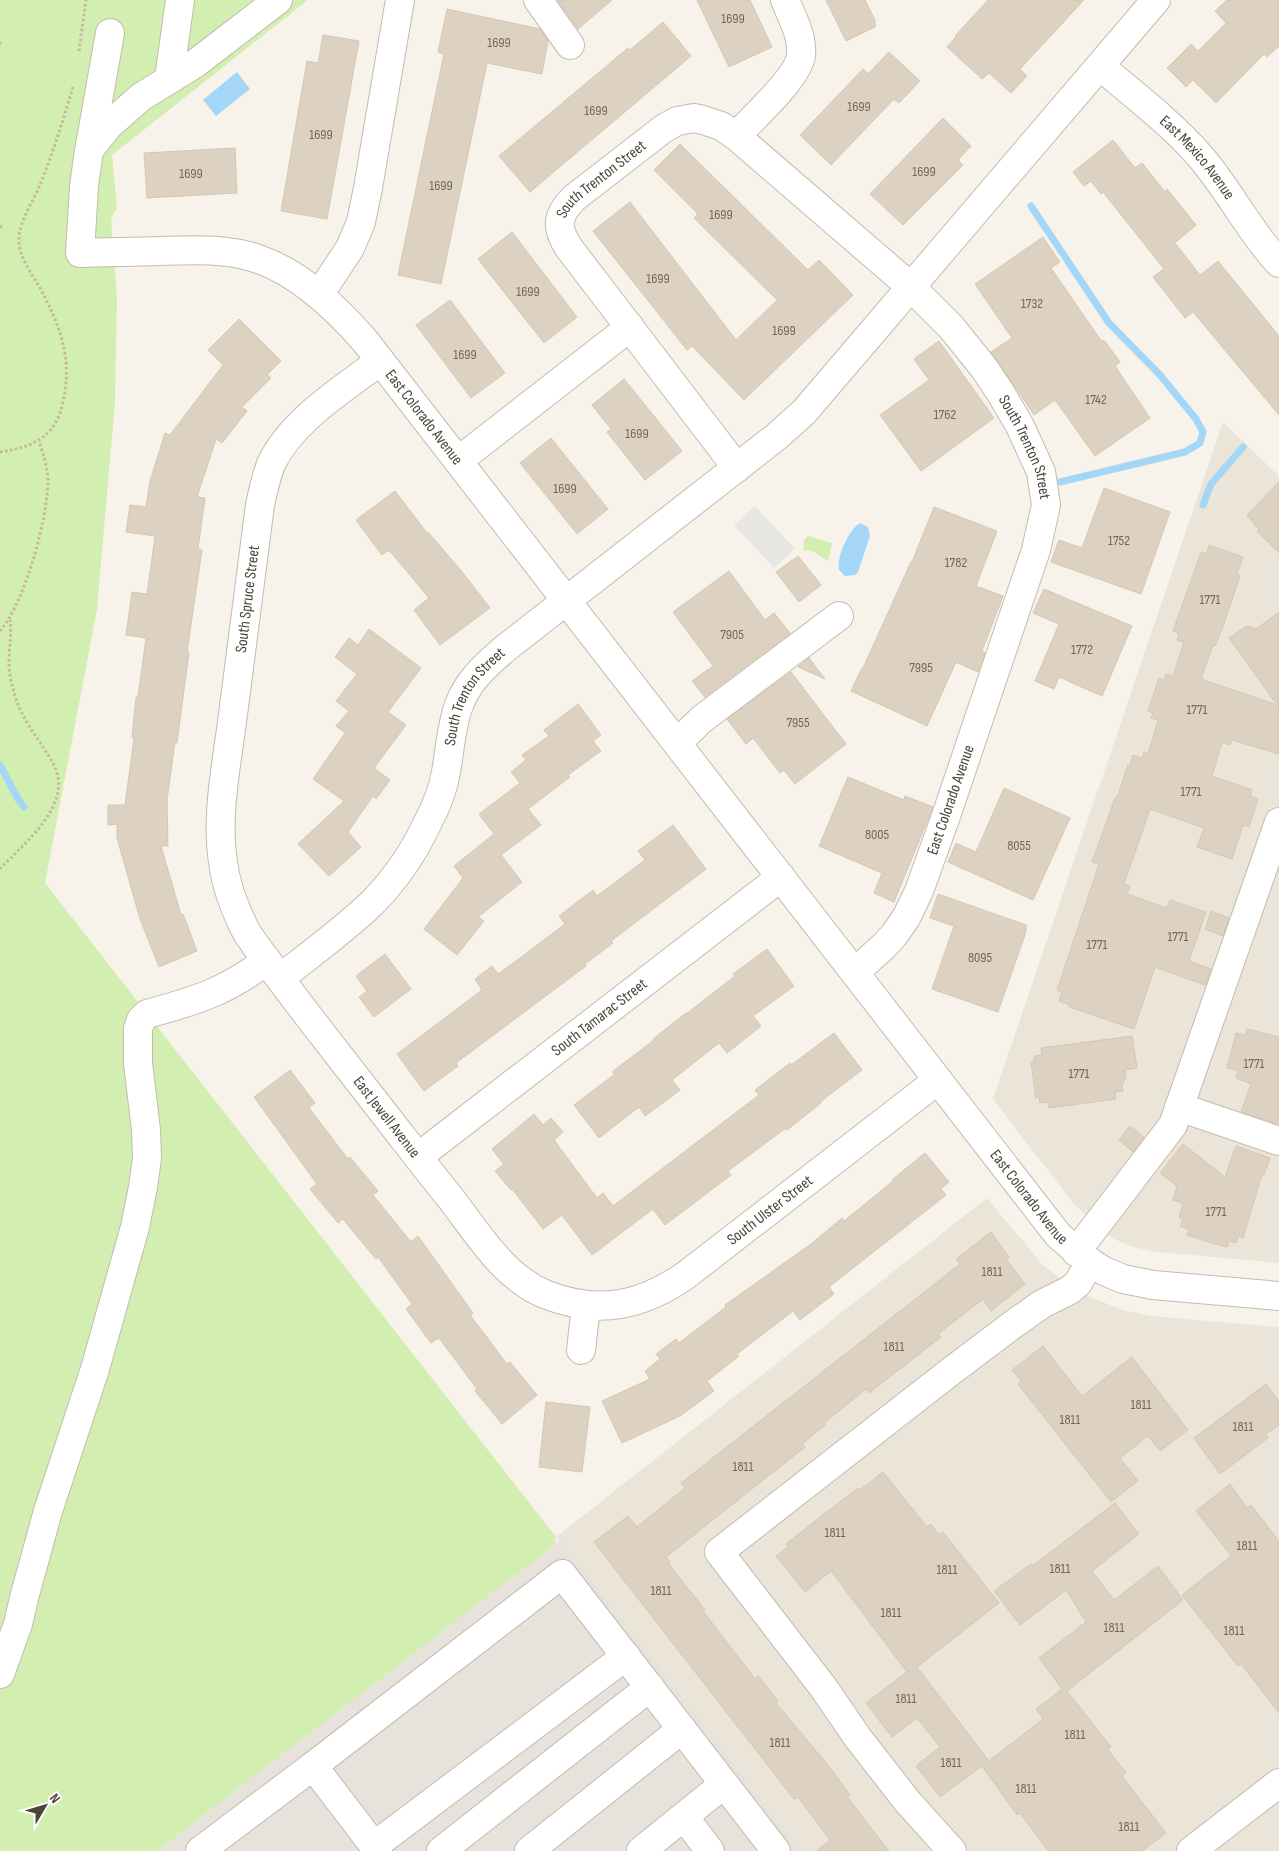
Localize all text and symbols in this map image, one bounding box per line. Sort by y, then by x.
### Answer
house number: 1699 [721,10,745,27]
house number: 1699 [487,34,511,51]
house number: 1699 [847,98,871,115]
house number: 1699 [584,102,608,119]
street label: East Mexico Avenue [1156,111,1239,203]
house number: 1699 [309,126,333,143]
street label: South Trenton Street [552,136,650,221]
house number: 1699 [912,163,936,180]
house number: 1699 [179,165,203,182]
house number: 1699 [429,177,453,194]
house number: 1699 [709,206,733,223]
house number: 1699 [646,270,670,287]
house number: 1699 [516,283,540,300]
house number: 1732 [1021,295,1043,312]
house number: 1699 [772,322,796,339]
house number: 1699 [453,346,477,363]
street label: East Colorado Avenue [381,366,467,469]
house number: 1742 [1085,391,1107,408]
street label: South Trenton Street [994,392,1055,501]
house number: 1762 [934,406,956,423]
house number: 1699 [625,425,649,442]
house number: 1699 [553,480,577,497]
house number: 1752 [1108,532,1130,549]
street label: South Spruce Street [232,544,264,654]
house number: 1782 [945,554,967,571]
house number: 1771 [1199,591,1221,608]
house number: 7905 [720,626,744,643]
house number: 1772 [1071,641,1093,658]
street label: South Trenton Street [441,643,509,747]
house number: 7995 [909,659,933,676]
house number: 1771 [1186,701,1208,718]
house number: 7955 [786,714,810,731]
street label: East Colorado Avenue [923,743,979,857]
house number: 1771 [1180,783,1202,800]
house number: 8005 [865,826,890,843]
house number: 8055 [1007,837,1031,854]
house number: 1771 [1167,928,1189,945]
house number: 1771 [1086,936,1108,953]
house number: 8095 [968,949,992,966]
street label: South Tamarac Street [548,974,651,1060]
house number: 1771 [1243,1055,1265,1072]
house number: 1771 [1068,1065,1090,1082]
street label: East Jewell Avenue [349,1072,424,1162]
street label: East Colorado Avenue [986,1146,1072,1249]
street label: South Ulster Street [723,1171,817,1249]
house number: 1771 [1205,1203,1227,1220]
house number: 1811 [982,1263,1003,1280]
house number: 1811 [884,1338,905,1355]
house number: 1811 [1131,1396,1152,1413]
house number: 1811 [1060,1411,1081,1428]
house number: 1811 [1233,1418,1254,1435]
house number: 1811 [733,1458,754,1475]
house number: 1811 [825,1524,846,1541]
house number: 1811 [1237,1537,1258,1554]
house number: 1811 [1050,1560,1071,1577]
house number: 1811 [937,1561,958,1578]
house number: 1811 [651,1582,672,1599]
house number: 1811 [881,1604,902,1621]
house number: 1811 [1104,1619,1125,1636]
house number: 1811 [1224,1622,1245,1639]
house number: 1811 [896,1690,917,1707]
house number: 1811 [1065,1726,1086,1743]
house number: 1811 [770,1734,791,1751]
house number: 1811 [941,1754,962,1771]
house number: 1811 [1016,1780,1037,1797]
north arrow [20,1781,70,1831]
text: N [46,1790,64,1806]
house number: 1811 [1119,1818,1140,1835]

